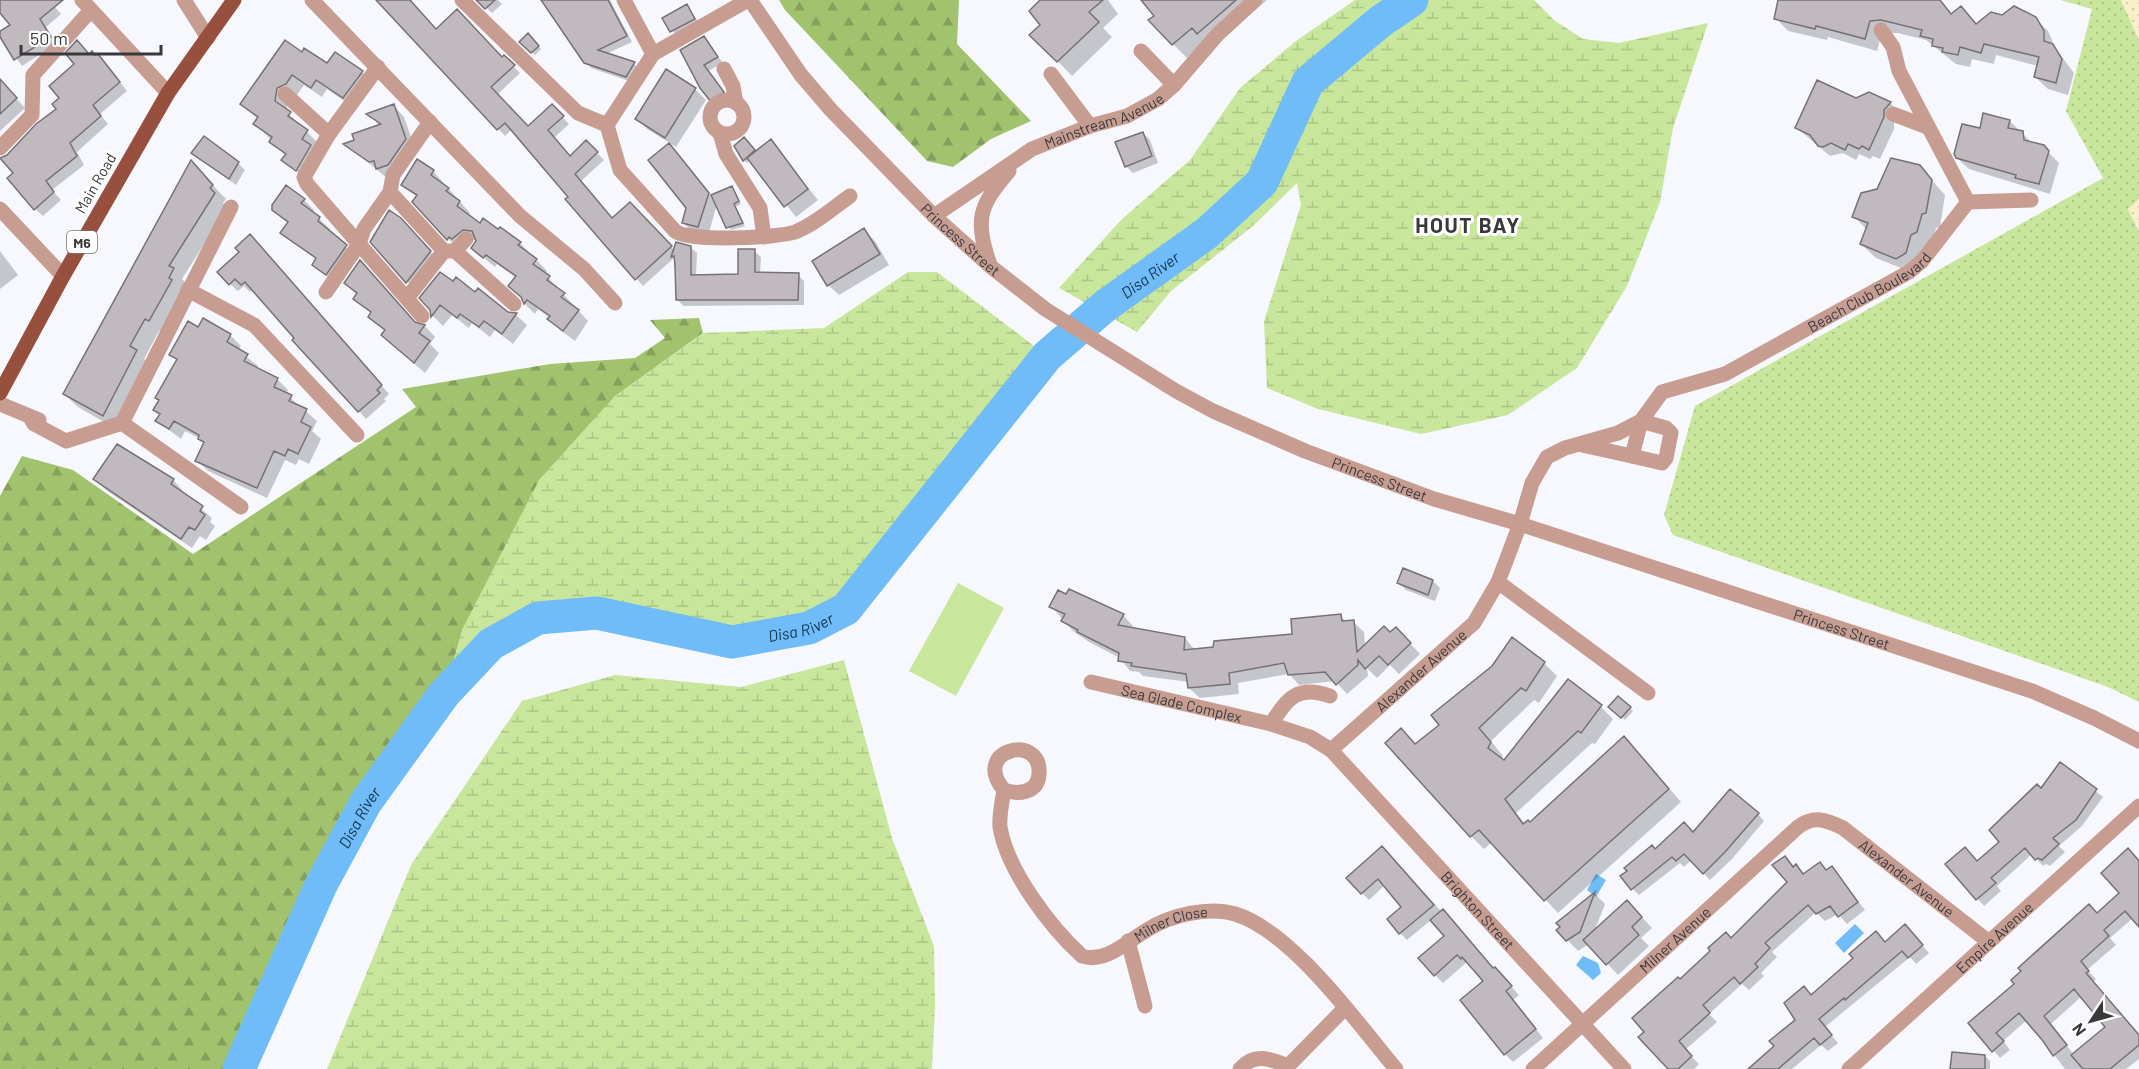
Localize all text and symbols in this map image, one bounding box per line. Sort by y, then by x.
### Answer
scale bar [21,18,160,56]
text: 50 m [30,27,68,49]
street label: Mainstream Avenue [1041,89,1168,152]
street label: Main Road [71,150,119,216]
street label: Princess Street [917,199,1004,279]
district label: HOUT BAY [1415,212,1521,237]
road number: M6 [67,231,97,253]
water label: Disa River [1117,246,1183,301]
street label: Beach Club Boulevard [1804,248,1935,336]
street label: Princess Street [1330,453,1430,505]
street label: Princess Street [1791,605,1892,653]
water label: Disa River [766,607,837,645]
street label: Alexander Avenue [1372,625,1470,715]
street label: Sea Glade Complex [1119,680,1244,726]
water label: Disa River [334,782,384,851]
street label: Alexander Avenue [1856,835,1958,921]
street label: Brighton Street [1437,867,1519,953]
street label: Empire Avenue [1952,898,2036,977]
street label: Milner Close [1130,902,1209,945]
street label: Milner Avenue [1635,902,1714,977]
north arrow [2061,991,2121,1051]
text: N [2068,1020,2089,1040]

